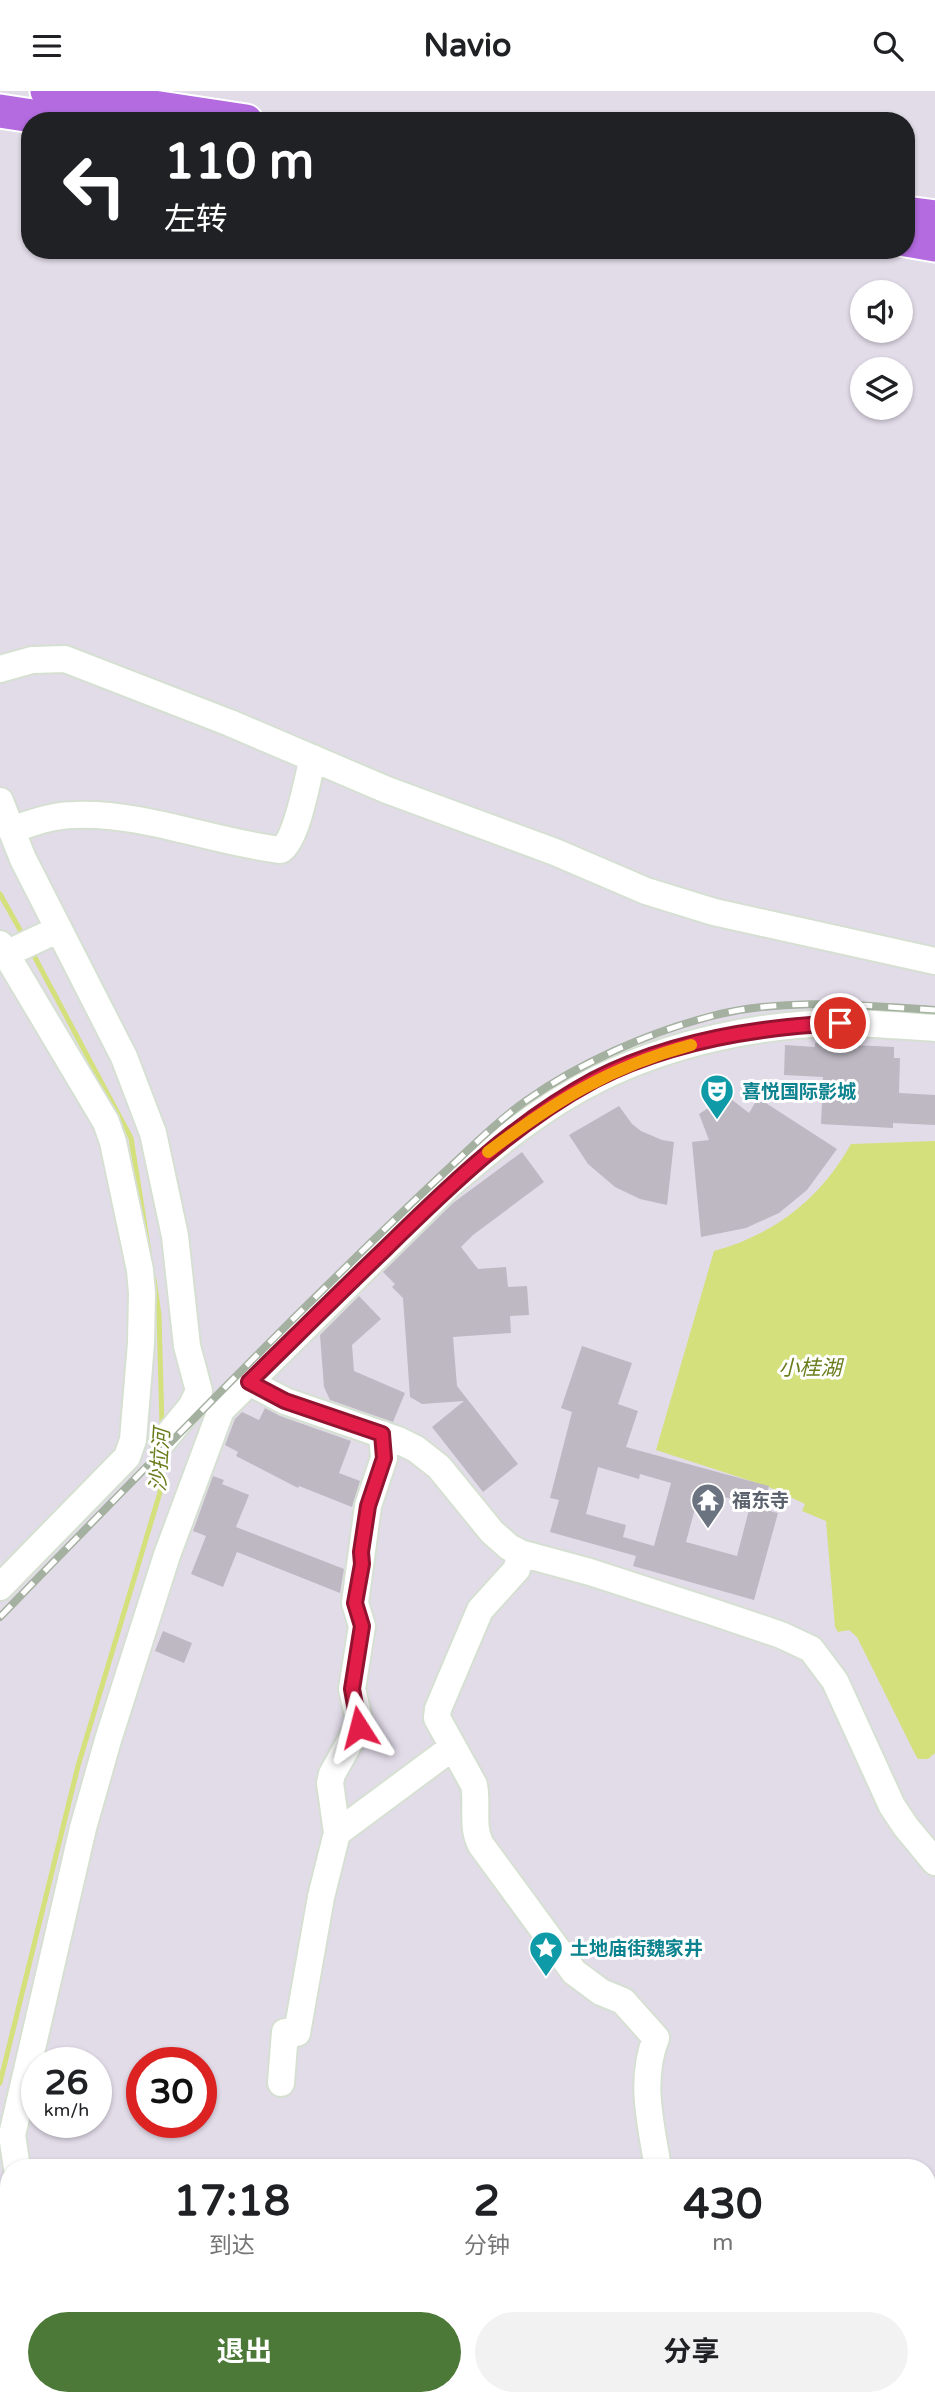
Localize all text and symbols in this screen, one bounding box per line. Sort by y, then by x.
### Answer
icon: menu [28,27,66,65]
text: Navio [424,27,511,65]
icon: search [869,27,907,65]
text: 110 m [164,133,314,192]
icon: left [49,140,140,231]
text: 左转 [164,201,228,239]
map controls [850,280,913,420]
button: sound [850,280,913,343]
button: layers [850,357,913,420]
pin [810,993,870,1053]
icon: arrive [821,1004,859,1042]
theatre icon: 喜悦国际影城 [698,1072,736,1121]
place label: 喜悦国际影城 [742,1081,856,1103]
water label: 小桂湖 [779,1356,844,1381]
water label: 沙拉河 [146,1424,175,1492]
temple icon: 福东寺 [689,1481,727,1530]
place label: 福东寺 [732,1490,789,1512]
position arrow [322,1690,396,1764]
place icon: 土地庙街魏家井 [527,1929,565,1978]
place label: 土地庙街魏家井 [570,1938,703,1960]
speed limit sign: 30 [126,2047,217,2138]
text: 26 [45,2062,88,2104]
text: km/h [44,2099,89,2121]
text: 17:18 [174,2176,290,2227]
text: 2 [473,2176,500,2227]
text: 430 [683,2179,762,2230]
text: m [712,2229,733,2257]
text: 到达 [209,2232,255,2260]
text: 分钟 [464,2232,510,2260]
button: 退出 [28,2312,461,2392]
button: 分享 [475,2312,908,2392]

